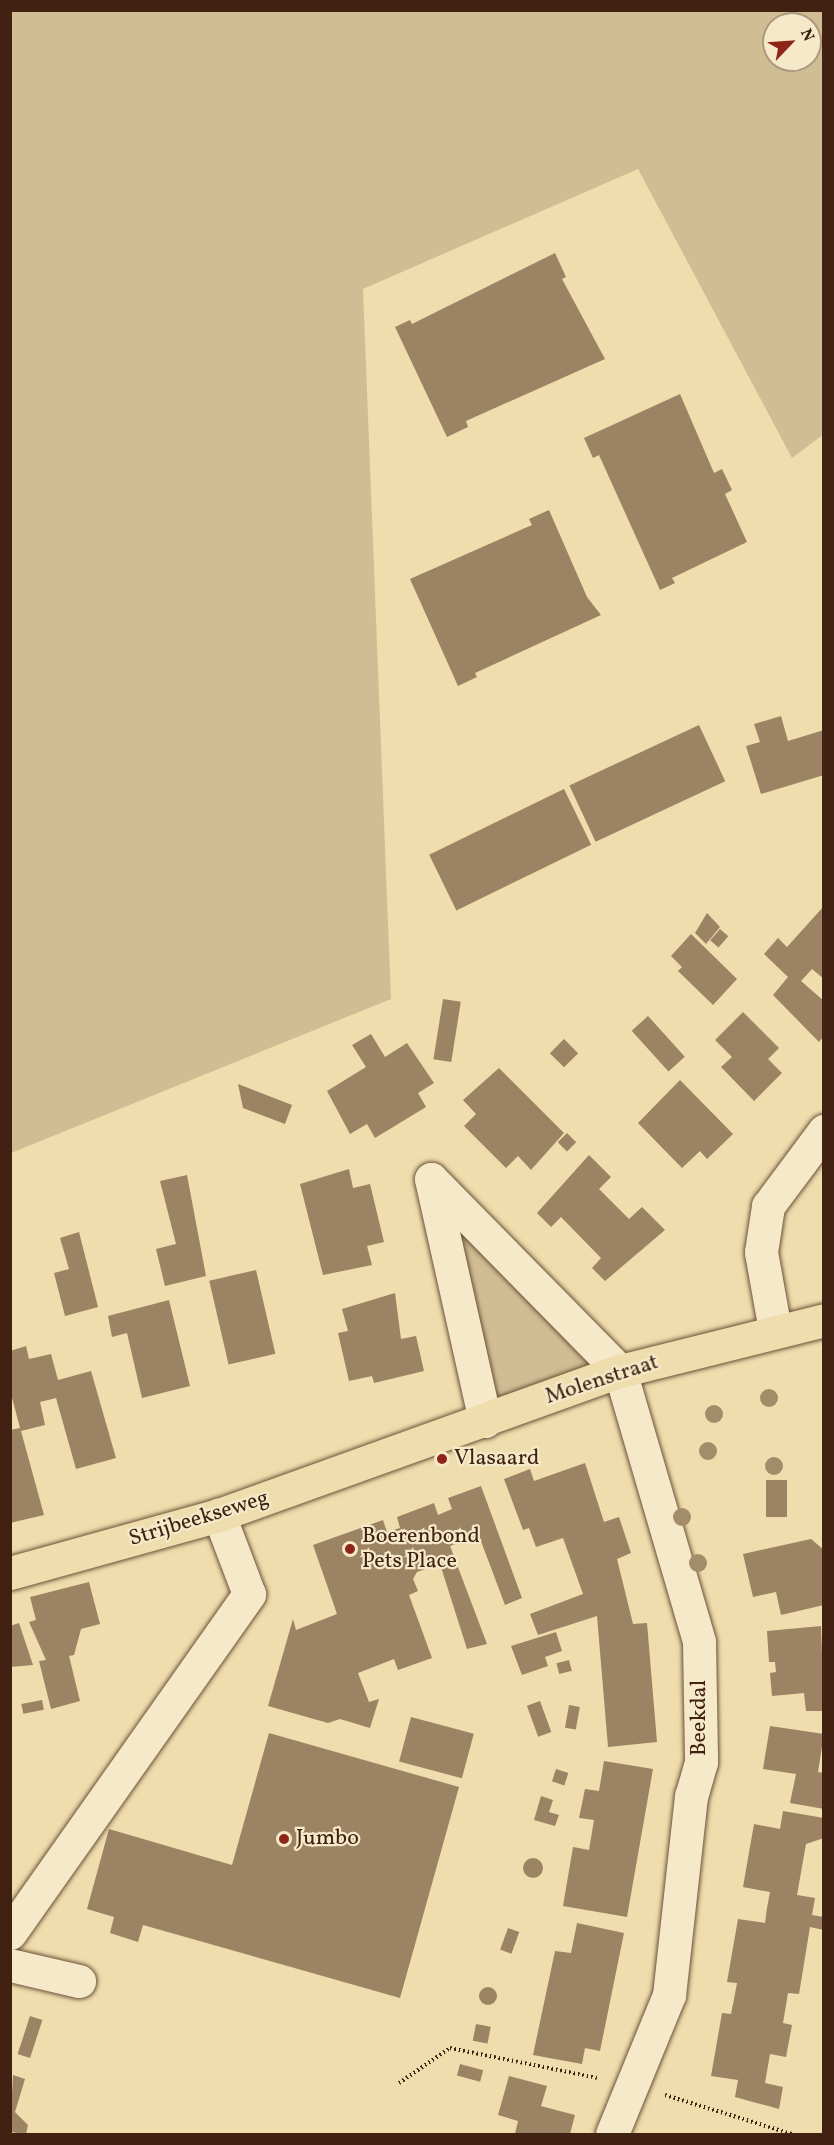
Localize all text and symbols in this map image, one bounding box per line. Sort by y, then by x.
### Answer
north arrow [762,12,822,72]
text: N [794,25,819,45]
street label: Molenstraat [542,1349,662,1411]
place label: Vlasaard [454,1446,539,1472]
marker: Vlasaard [435,1452,449,1466]
street label: Strijbeekseweg [126,1485,272,1553]
place label: Boerenbond Pets Place [362,1523,480,1574]
marker: Boerenbond Pets Place [343,1542,357,1556]
street label: Beekdal [687,1680,713,1756]
place label: Jumbo [296,1826,359,1852]
marker: Jumbo [277,1832,291,1846]

